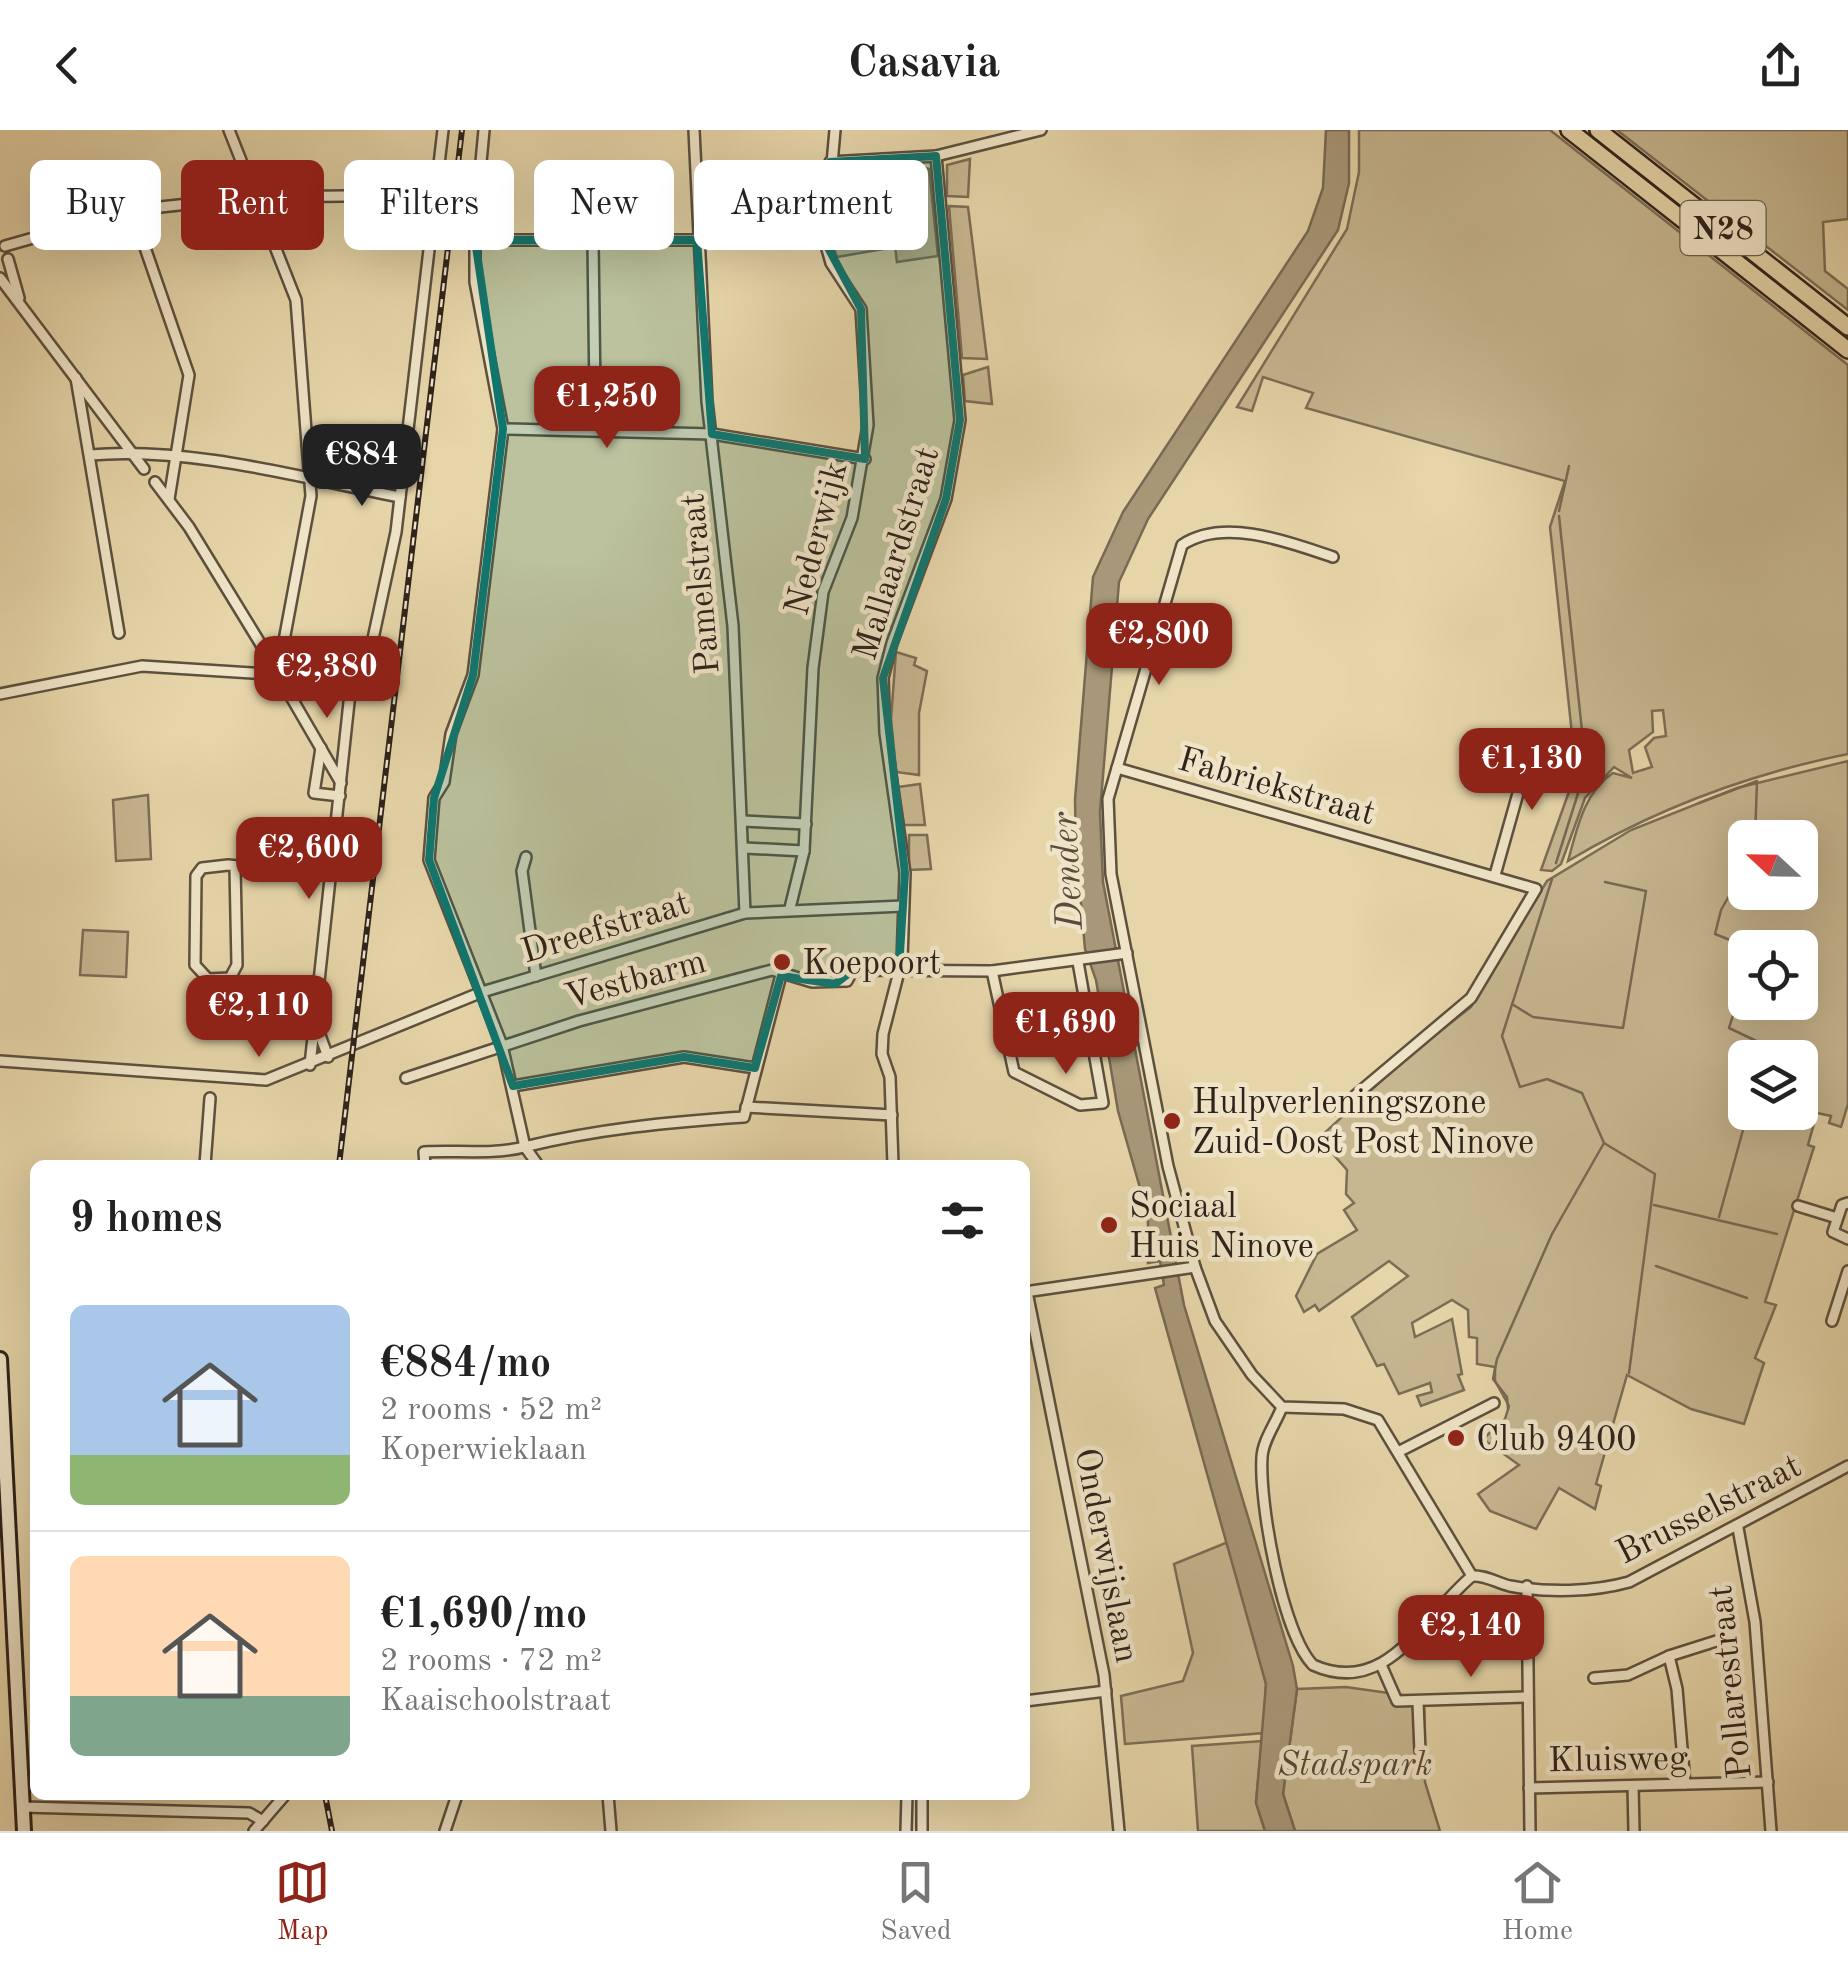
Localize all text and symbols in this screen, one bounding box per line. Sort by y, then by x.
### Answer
icon: back [40,38,95,93]
icon: share [1753,38,1808,93]
text: Casavia [848,42,1000,87]
chip: Buy [30,160,161,250]
chip: Rent [181,160,324,250]
chip: Filters [344,160,514,250]
chip: New [534,160,674,250]
chip: Apartment [694,160,928,250]
road number: N28 [1680,201,1766,255]
pin: €1,250 [526,366,688,451]
text: €1,250 [556,382,658,414]
pin: €884 [303,424,421,509]
text: €884 [325,440,399,472]
street label: Mallaardstraat [848,443,946,665]
street label: Nederwijk [780,458,855,619]
street label: Pamelstraat [676,492,727,676]
pin: €2,800 [1078,603,1240,688]
text: €2,800 [1108,619,1210,651]
pin: €2,380 [246,636,408,721]
text: €2,380 [276,652,378,684]
pin: €1,130 [1451,728,1613,813]
street label: Fabriekstraat [1174,743,1379,832]
text: €1,130 [1481,744,1583,776]
water label: Dender [1047,810,1091,932]
pin: €2,600 [228,817,390,902]
north arrow [1728,820,1818,910]
map controls [1728,820,1818,1130]
text: €2,600 [258,833,360,865]
street label: Dreefstraat [517,886,694,971]
button: locate [1728,930,1818,1020]
street label: Vestbarm [561,945,710,1016]
place label: Koepoort [802,947,941,982]
marker: Koepoort [771,951,793,973]
pin: €2,110 [178,975,340,1060]
text: €2,110 [208,991,310,1023]
pin: €1,690 [985,992,1147,1077]
text: €1,690 [1015,1008,1117,1040]
button: layers [1728,1040,1818,1130]
place label: Hulpverleningszone Zuid-Oost Post Ninove [1192,1086,1534,1161]
marker: Hulpverleningszone Zuid-Oost Post Ninove [1161,1110,1183,1132]
place label: Sociaal Huis Ninove [1129,1190,1314,1265]
icon: filters [935,1193,990,1248]
text: 9 homes [70,1199,222,1241]
marker: Sociaal Huis Ninove [1098,1214,1120,1236]
text: €884/mo [380,1344,551,1386]
icon: home [150,1345,270,1465]
text: 2 rooms · 52 m² [380,1395,602,1427]
place label: Club 9400 [1476,1423,1637,1458]
marker: Club 9400 [1445,1427,1467,1449]
text: Koperwieklaan [380,1435,587,1467]
street label: Onderwijslaan [1068,1445,1144,1666]
street label: Brusselstraat [1611,1449,1807,1572]
street label: Pollarestraat [1704,1583,1759,1780]
text: €1,690/mo [380,1595,587,1637]
pin: €2,140 [1390,1595,1552,1680]
icon: home [150,1596,270,1716]
text: €2,140 [1420,1611,1522,1643]
text: 2 rooms · 72 m² [380,1646,602,1678]
text: Kaaischoolstraat [380,1686,611,1718]
street label: Kluisweg [1548,1742,1688,1779]
park label: Stadspark [1278,1748,1432,1783]
tab: Map [275,1855,330,1950]
tab: Saved [880,1855,952,1950]
tab: Home [1502,1855,1573,1950]

